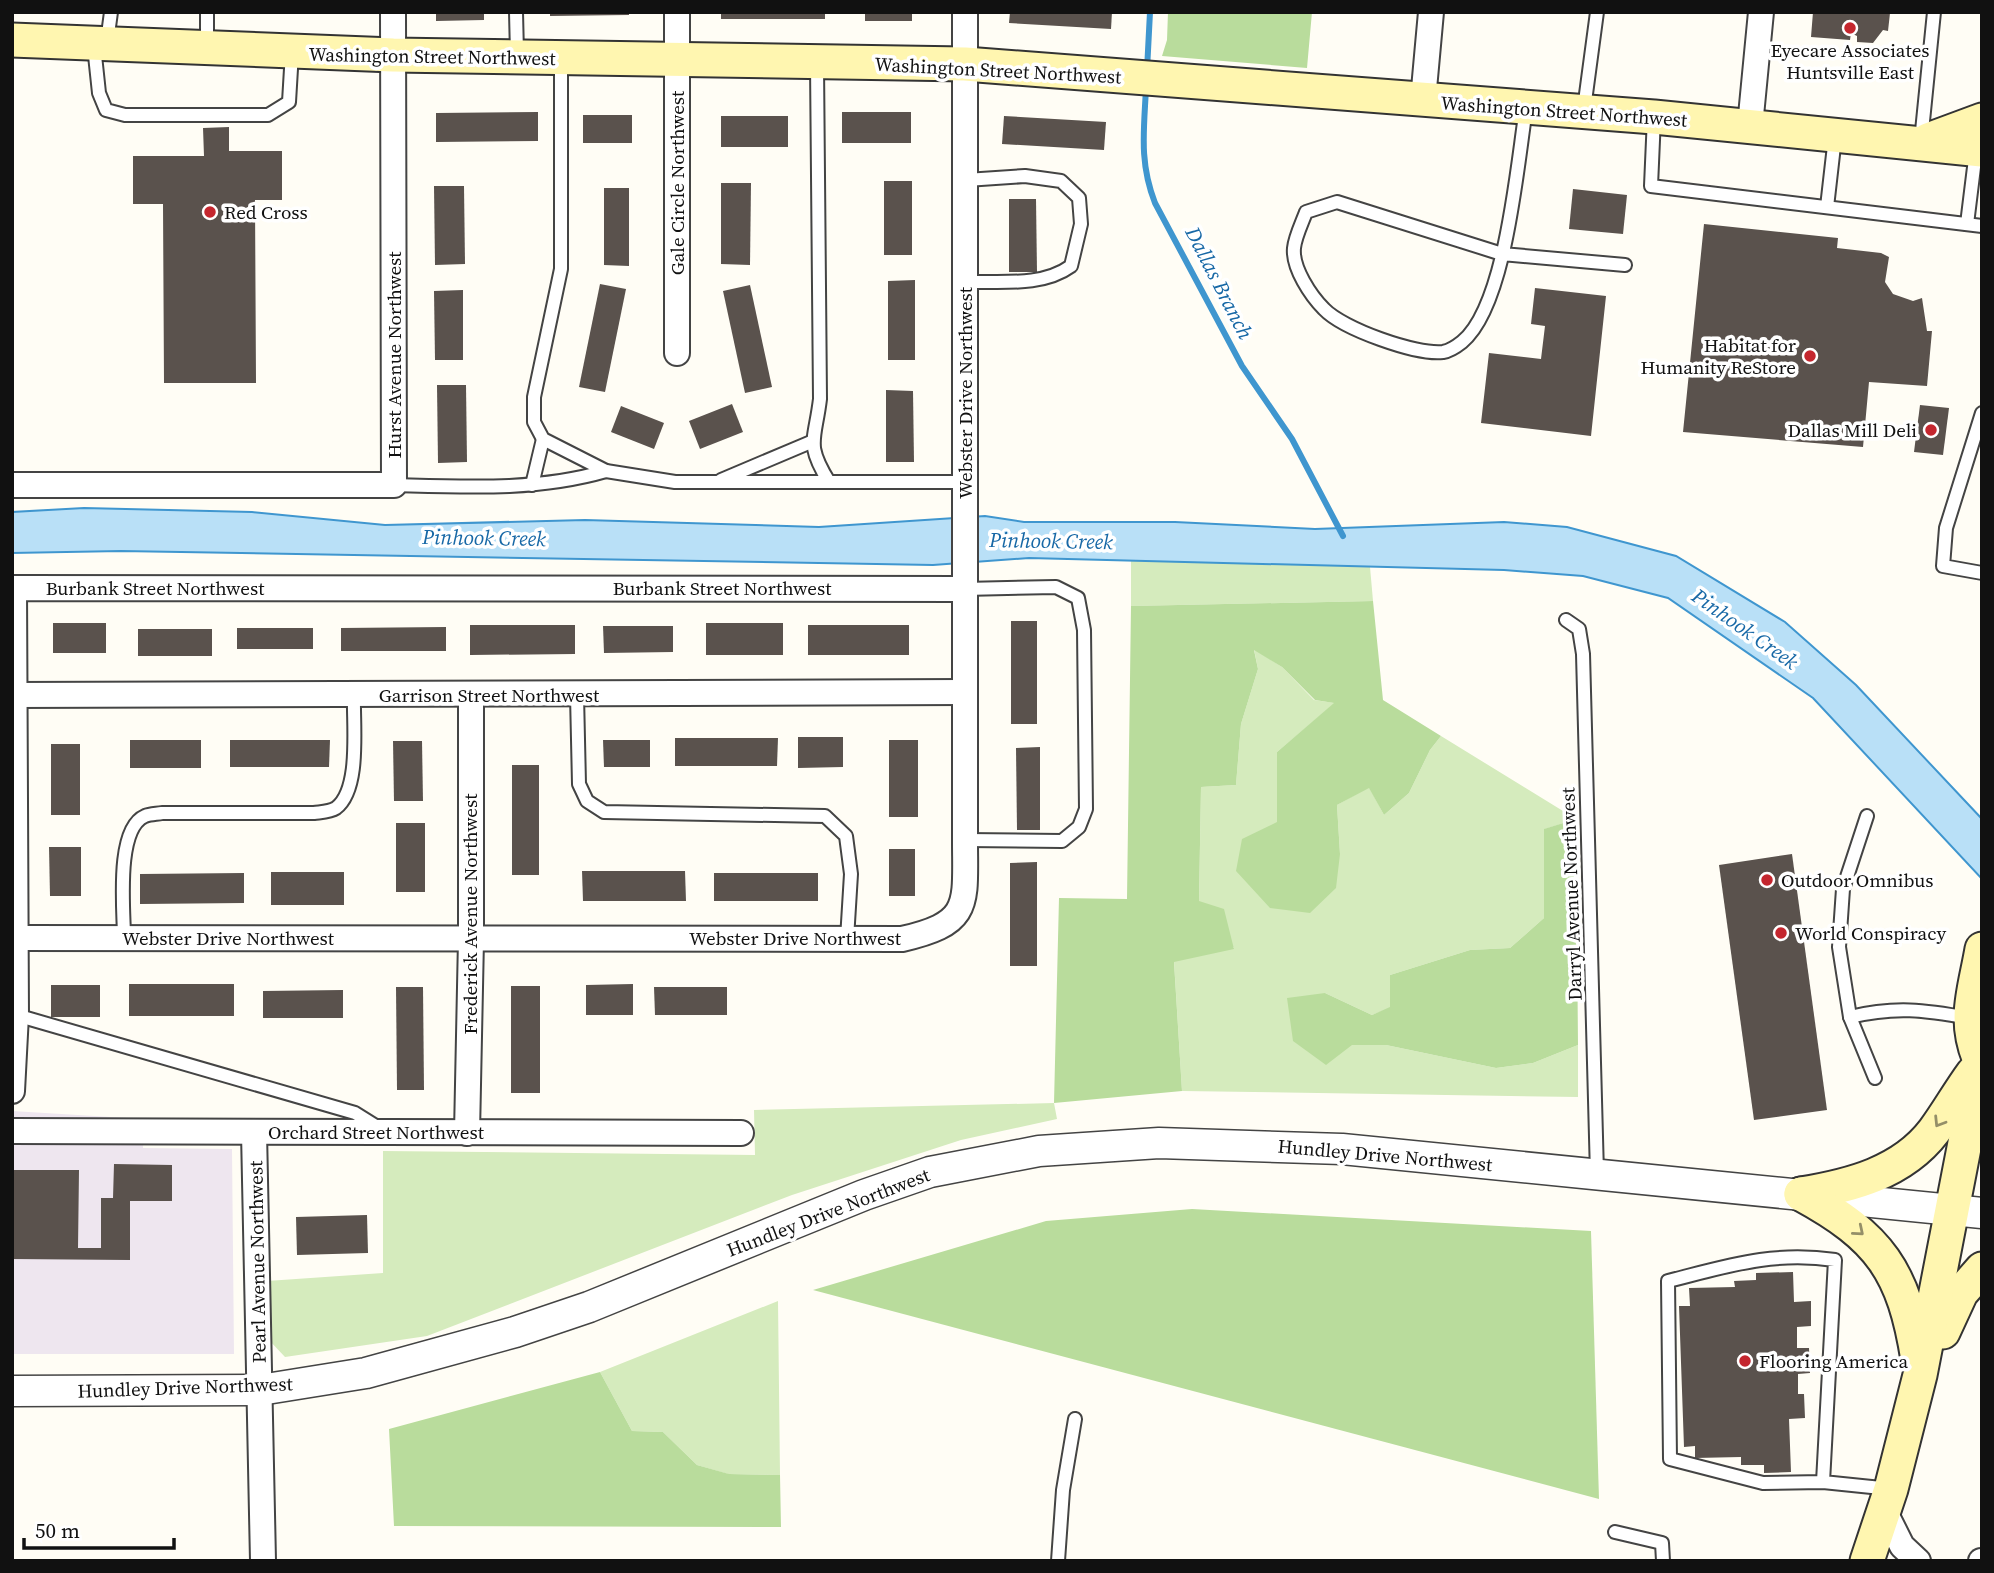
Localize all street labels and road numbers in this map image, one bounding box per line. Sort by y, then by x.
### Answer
street label: Washington Street Northwest [308,41,557,71]
street label: Washington Street Northwest [874,51,1123,89]
street label: Washington Street Northwest [1440,89,1689,133]
street label: Gale Circle Northwest [664,90,690,275]
street label: Hurst Avenue Northwest [381,251,407,459]
street label: Webster Drive Northwest [952,286,978,499]
street label: Burbank Street Northwest [46,575,265,601]
street label: Burbank Street Northwest [613,575,832,601]
street label: Garrison Street Northwest [379,682,600,708]
street label: Darryl Avenue Northwest [1554,786,1588,1001]
street label: Frederick Avenue Northwest [457,793,483,1034]
street label: Webster Drive Northwest [122,925,335,951]
street label: Webster Drive Northwest [689,925,902,951]
street label: Orchard Street Northwest [268,1119,485,1145]
street label: Hundley Drive Northwest [1277,1133,1494,1177]
street label: Pearl Avenue Northwest [242,1160,272,1363]
street label: Hundley Drive Northwest [723,1161,934,1263]
street label: Hundley Drive Northwest [77,1370,294,1404]

